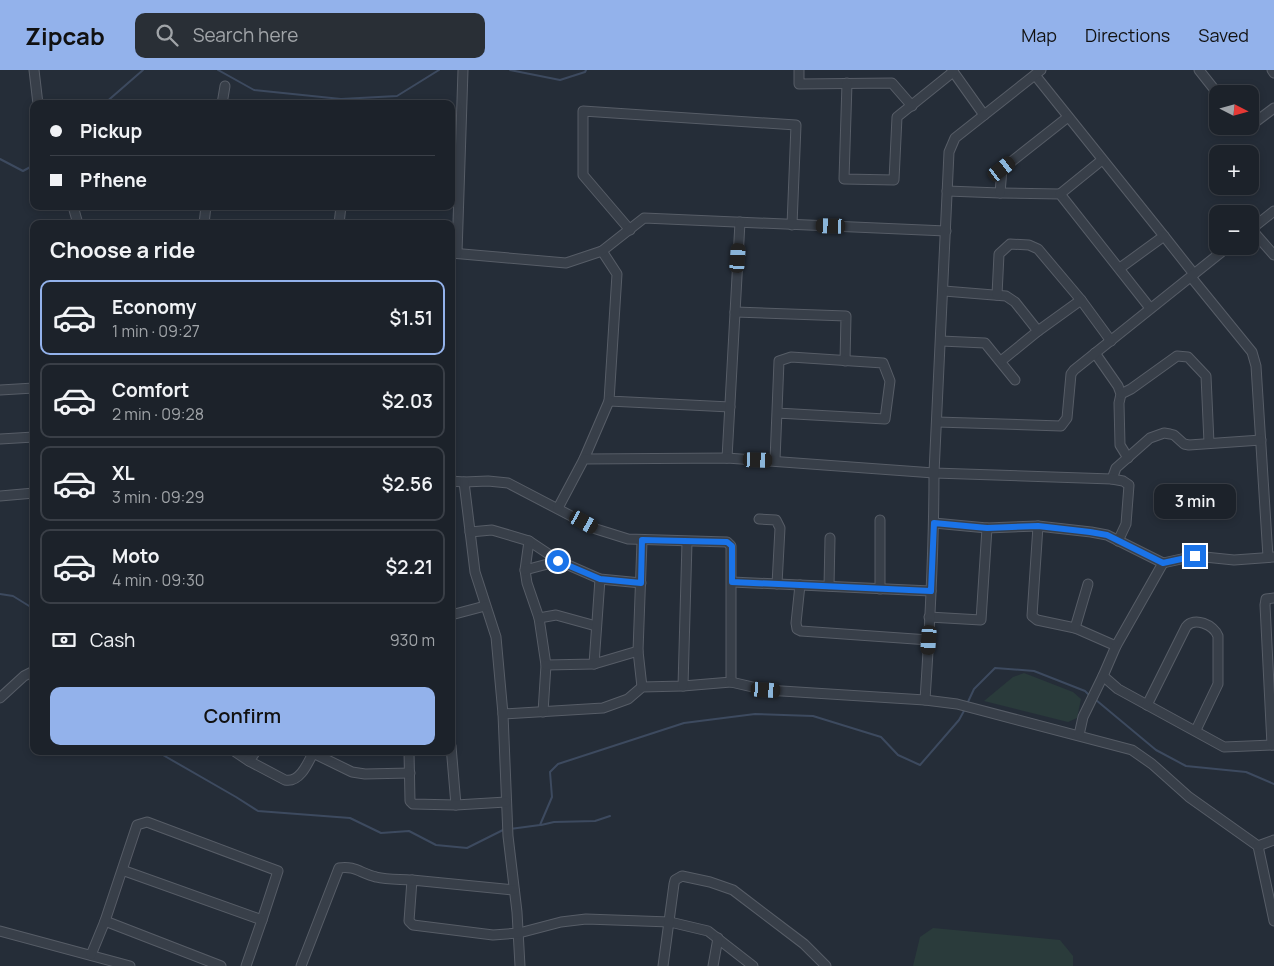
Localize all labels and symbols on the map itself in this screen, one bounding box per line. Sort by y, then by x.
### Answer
north arrow [1209,85,1259,135]
car [985,154,1018,184]
car [815,218,846,234]
car [729,243,746,273]
car [742,452,773,468]
callout: 3 min [1154,484,1236,518]
car [567,508,600,536]
route end [1184,545,1206,567]
route start [547,550,569,572]
car [920,625,937,655]
car [750,681,781,699]

